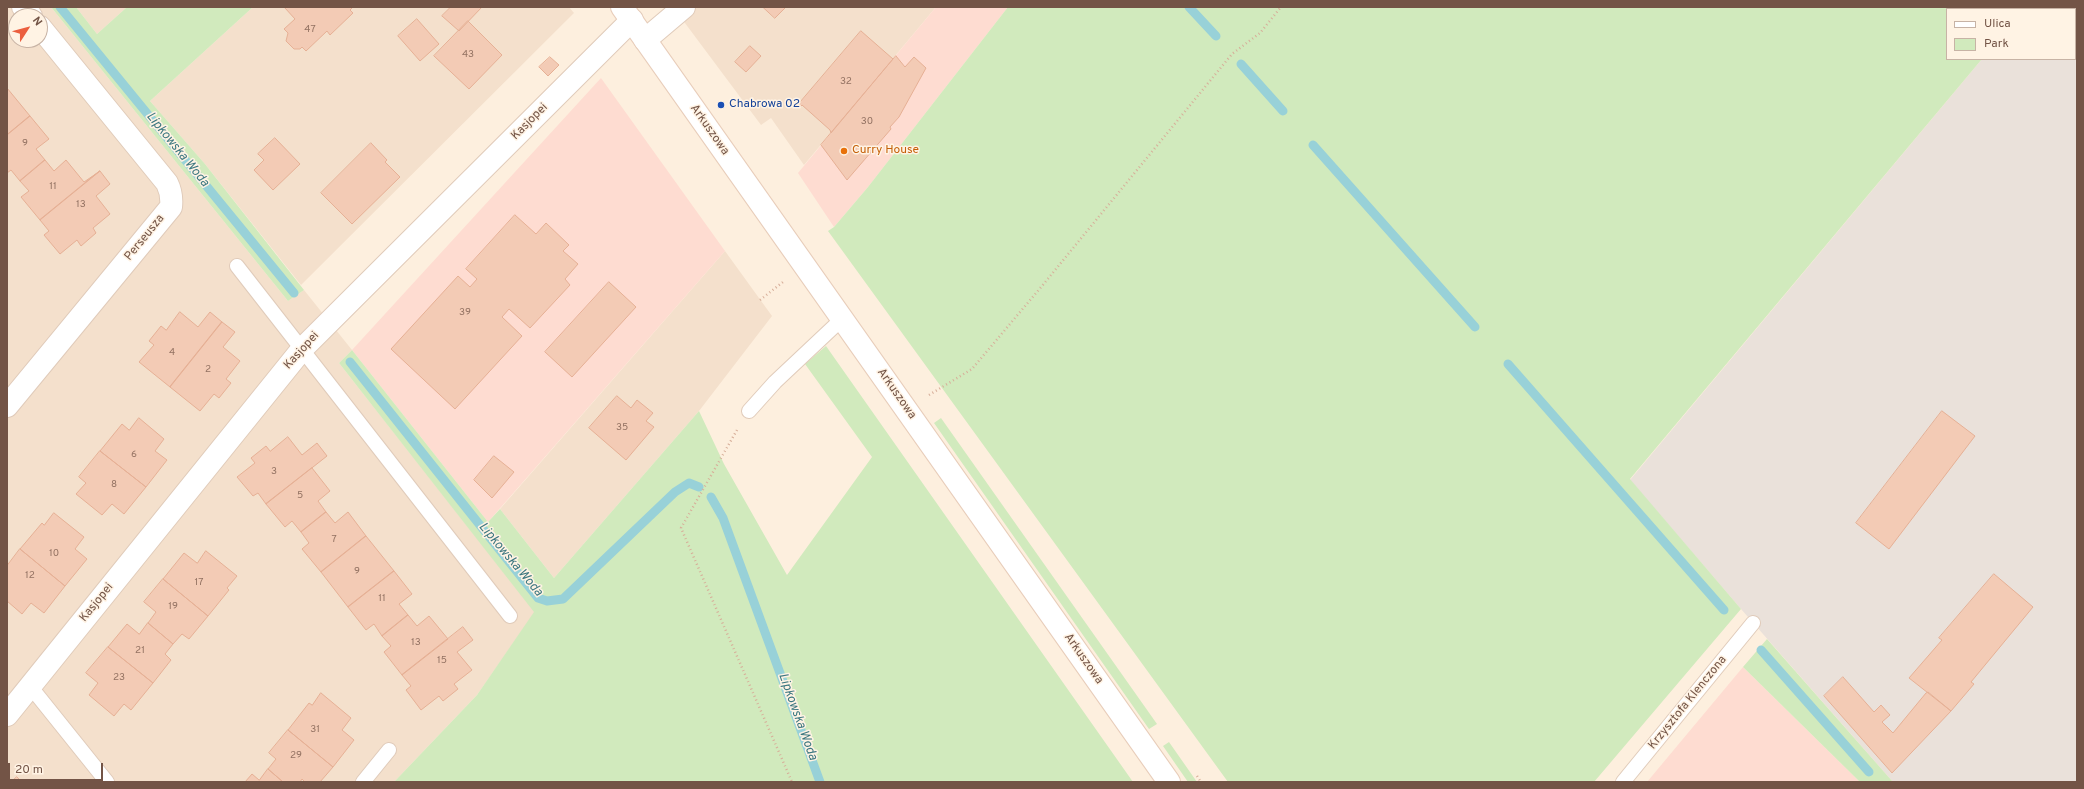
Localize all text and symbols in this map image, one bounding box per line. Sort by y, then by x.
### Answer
north arrow [8,8,48,48]
legend [1946,8,2076,60]
text: N [29,14,45,29]
text: Ulica [1984,16,2011,32]
house number: 47 [304,24,316,36]
text: Park [1984,36,2009,52]
house number: 43 [462,49,474,61]
house number: 32 [840,76,852,88]
place label: Chabrowa 02 [729,98,800,112]
marker: Chabrowa 02 [716,100,726,110]
street label: Kasjopei [509,101,551,143]
street label: Arkuszowa [686,102,732,158]
water label: Lipkowska Woda [142,109,212,191]
house number: 30 [861,116,873,128]
house number: 9 [22,138,28,150]
place label: Curry House [852,144,919,158]
marker: Curry House [839,146,849,156]
house number: 11 [49,181,57,193]
house number: 13 [76,199,86,211]
street label: Perseusza [122,212,168,264]
house number: 39 [459,307,471,319]
street label: Kasjopei [281,329,323,373]
house number: 4 [169,347,175,359]
house number: 2 [205,364,211,376]
street label: Arkuszowa [873,366,919,422]
house number: 35 [616,422,628,434]
house number: 6 [131,449,137,461]
house number: 3 [271,466,277,478]
house number: 8 [111,479,117,491]
house number: 5 [297,490,303,502]
water label: Lipkowska Woda [475,520,545,600]
house number: 7 [331,534,337,546]
house number: 10 [49,548,59,560]
house number: 9 [354,566,360,578]
house number: 12 [25,570,35,582]
house number: 17 [195,577,203,589]
street label: Kasjopei [77,581,117,625]
house number: 11 [378,593,386,605]
house number: 19 [168,601,178,613]
street label: Arkuszowa [1060,631,1106,687]
house number: 13 [411,637,421,649]
house number: 21 [135,645,145,657]
street label: Krzysztofa Klenczona [1646,653,1730,753]
house number: 15 [437,655,447,667]
water label: Lipkowska Woda [774,671,820,763]
house number: 23 [113,672,125,684]
house number: 31 [310,724,320,736]
house number: 29 [290,750,302,762]
scale bar [10,755,105,781]
text: 20 m [15,762,43,778]

